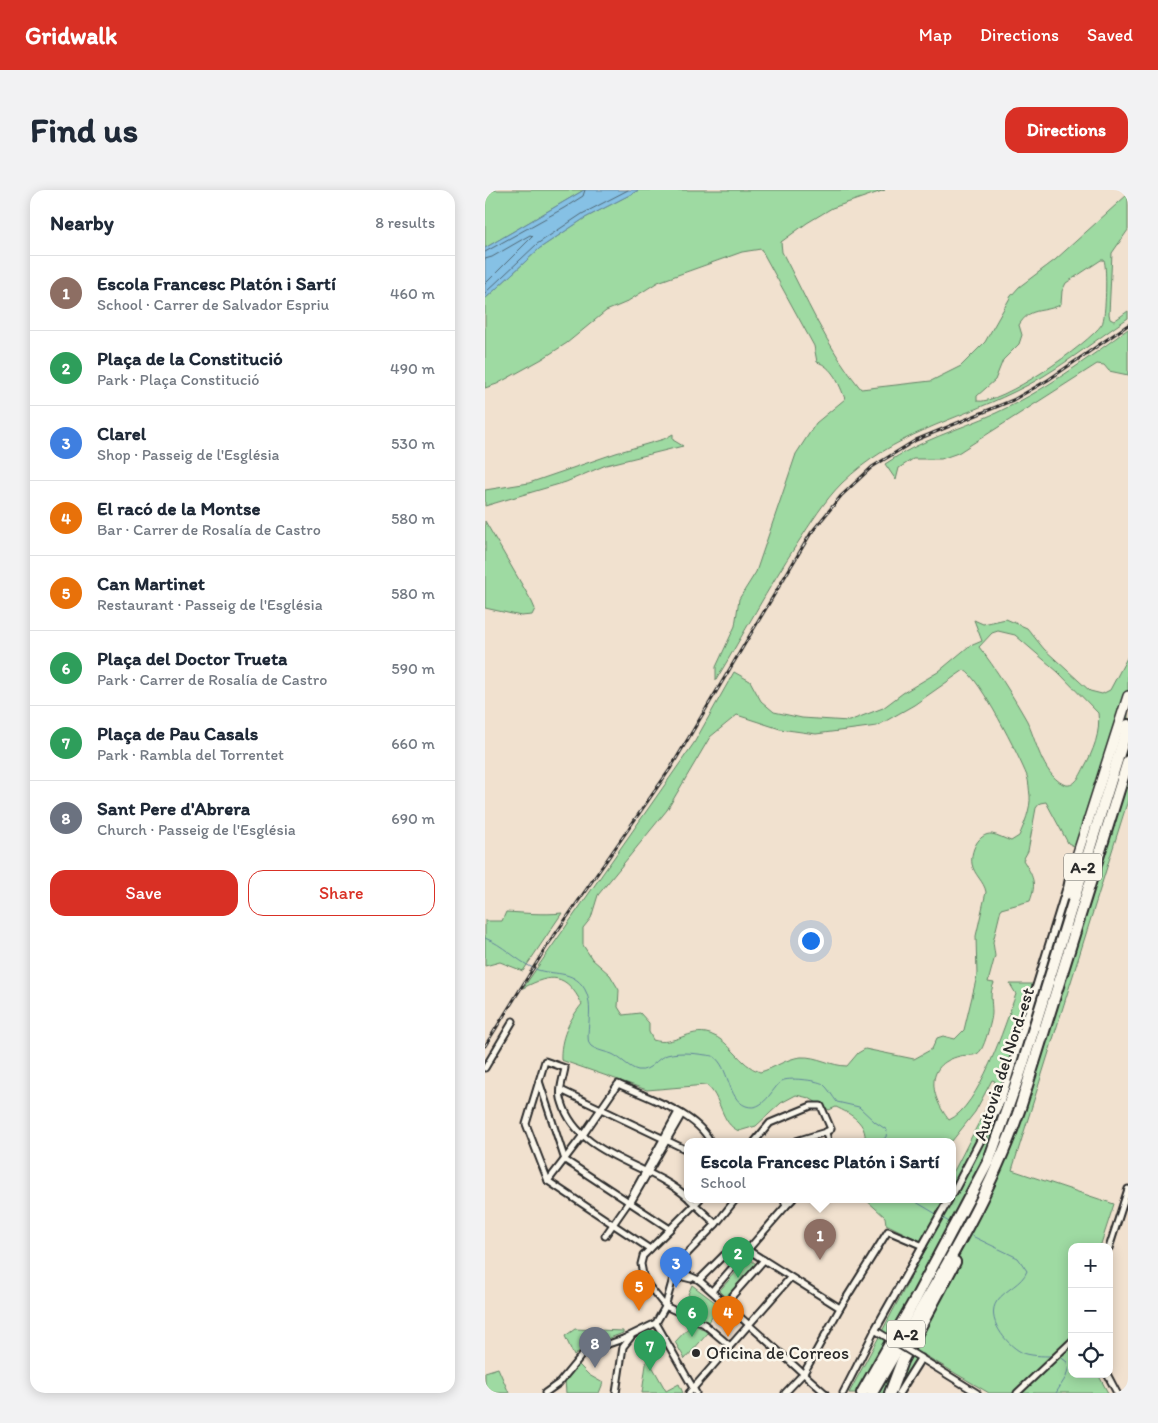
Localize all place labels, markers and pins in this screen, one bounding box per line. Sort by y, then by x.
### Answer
pin: 1 [804,1219,836,1260]
pin: 2 [722,1237,754,1278]
pin: 3 [660,1247,692,1288]
pin: 5 [623,1270,655,1311]
pin: 6 [676,1296,708,1337]
pin: 4 [712,1296,744,1337]
pin: 8 [579,1327,611,1368]
pin: 7 [634,1330,666,1371]
place label: Oficina de Correos [706,1342,849,1364]
marker: Oficina de Correos [690,1347,702,1359]

